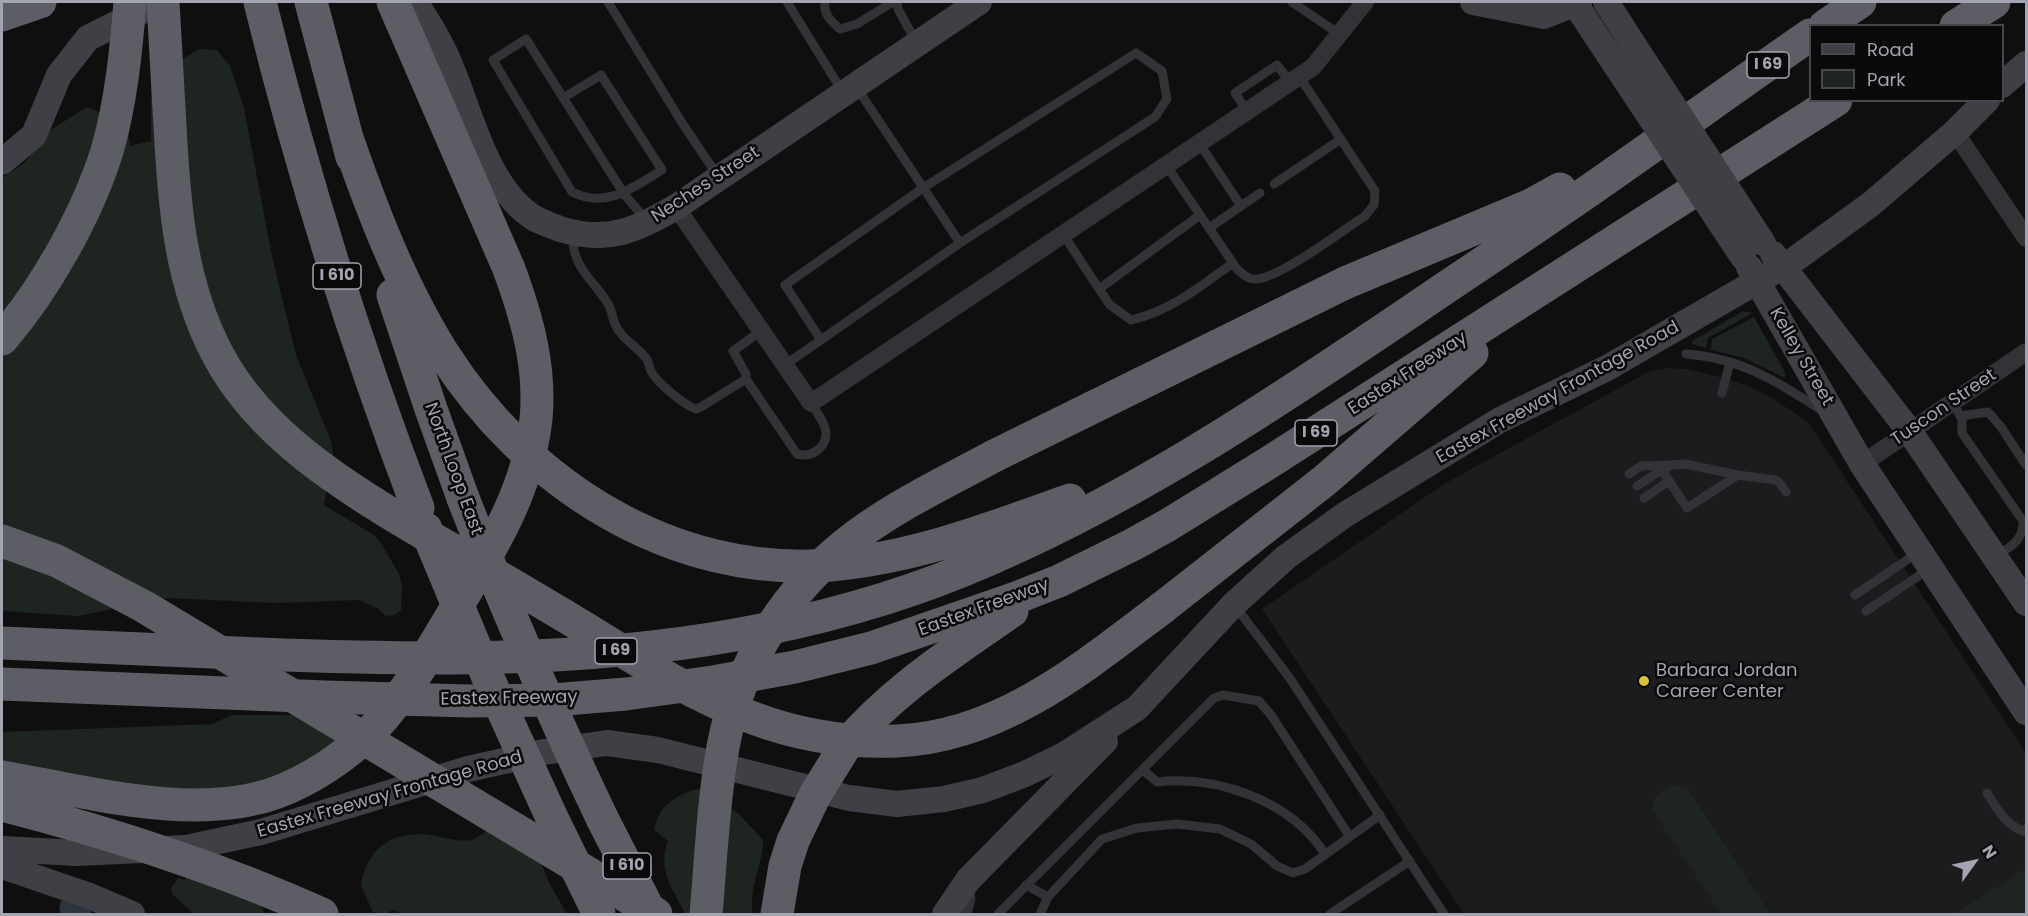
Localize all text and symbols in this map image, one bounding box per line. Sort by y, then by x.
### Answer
legend [1809,24,2004,102]
text: Road [1867,37,1914,62]
road number: I 69 [1747,52,1789,78]
text: Park [1867,67,1906,92]
street label: Neches Street [648,142,764,228]
road number: I 610 [313,263,361,289]
street label: Kelley Street [1764,304,1838,410]
street label: Eastex Freeway Frontage Road [1433,317,1683,469]
street label: Eastex Freeway [1345,328,1471,420]
street label: Tuscon Street [1887,365,2001,451]
street label: North Loop East [419,400,487,538]
road number: I 69 [1295,420,1337,446]
street label: Eastex Freeway [916,574,1052,642]
road number: I 69 [595,638,637,664]
place label: Barbara Jordan Career Center [1656,660,1798,702]
marker: Barbara Jordan Career Center [1637,674,1651,688]
street label: Eastex Freeway [440,687,578,711]
street label: Eastex Freeway Frontage Road [255,747,525,843]
north arrow [1944,832,2004,892]
text: N [1977,841,2002,863]
road number: I 610 [603,853,651,879]

